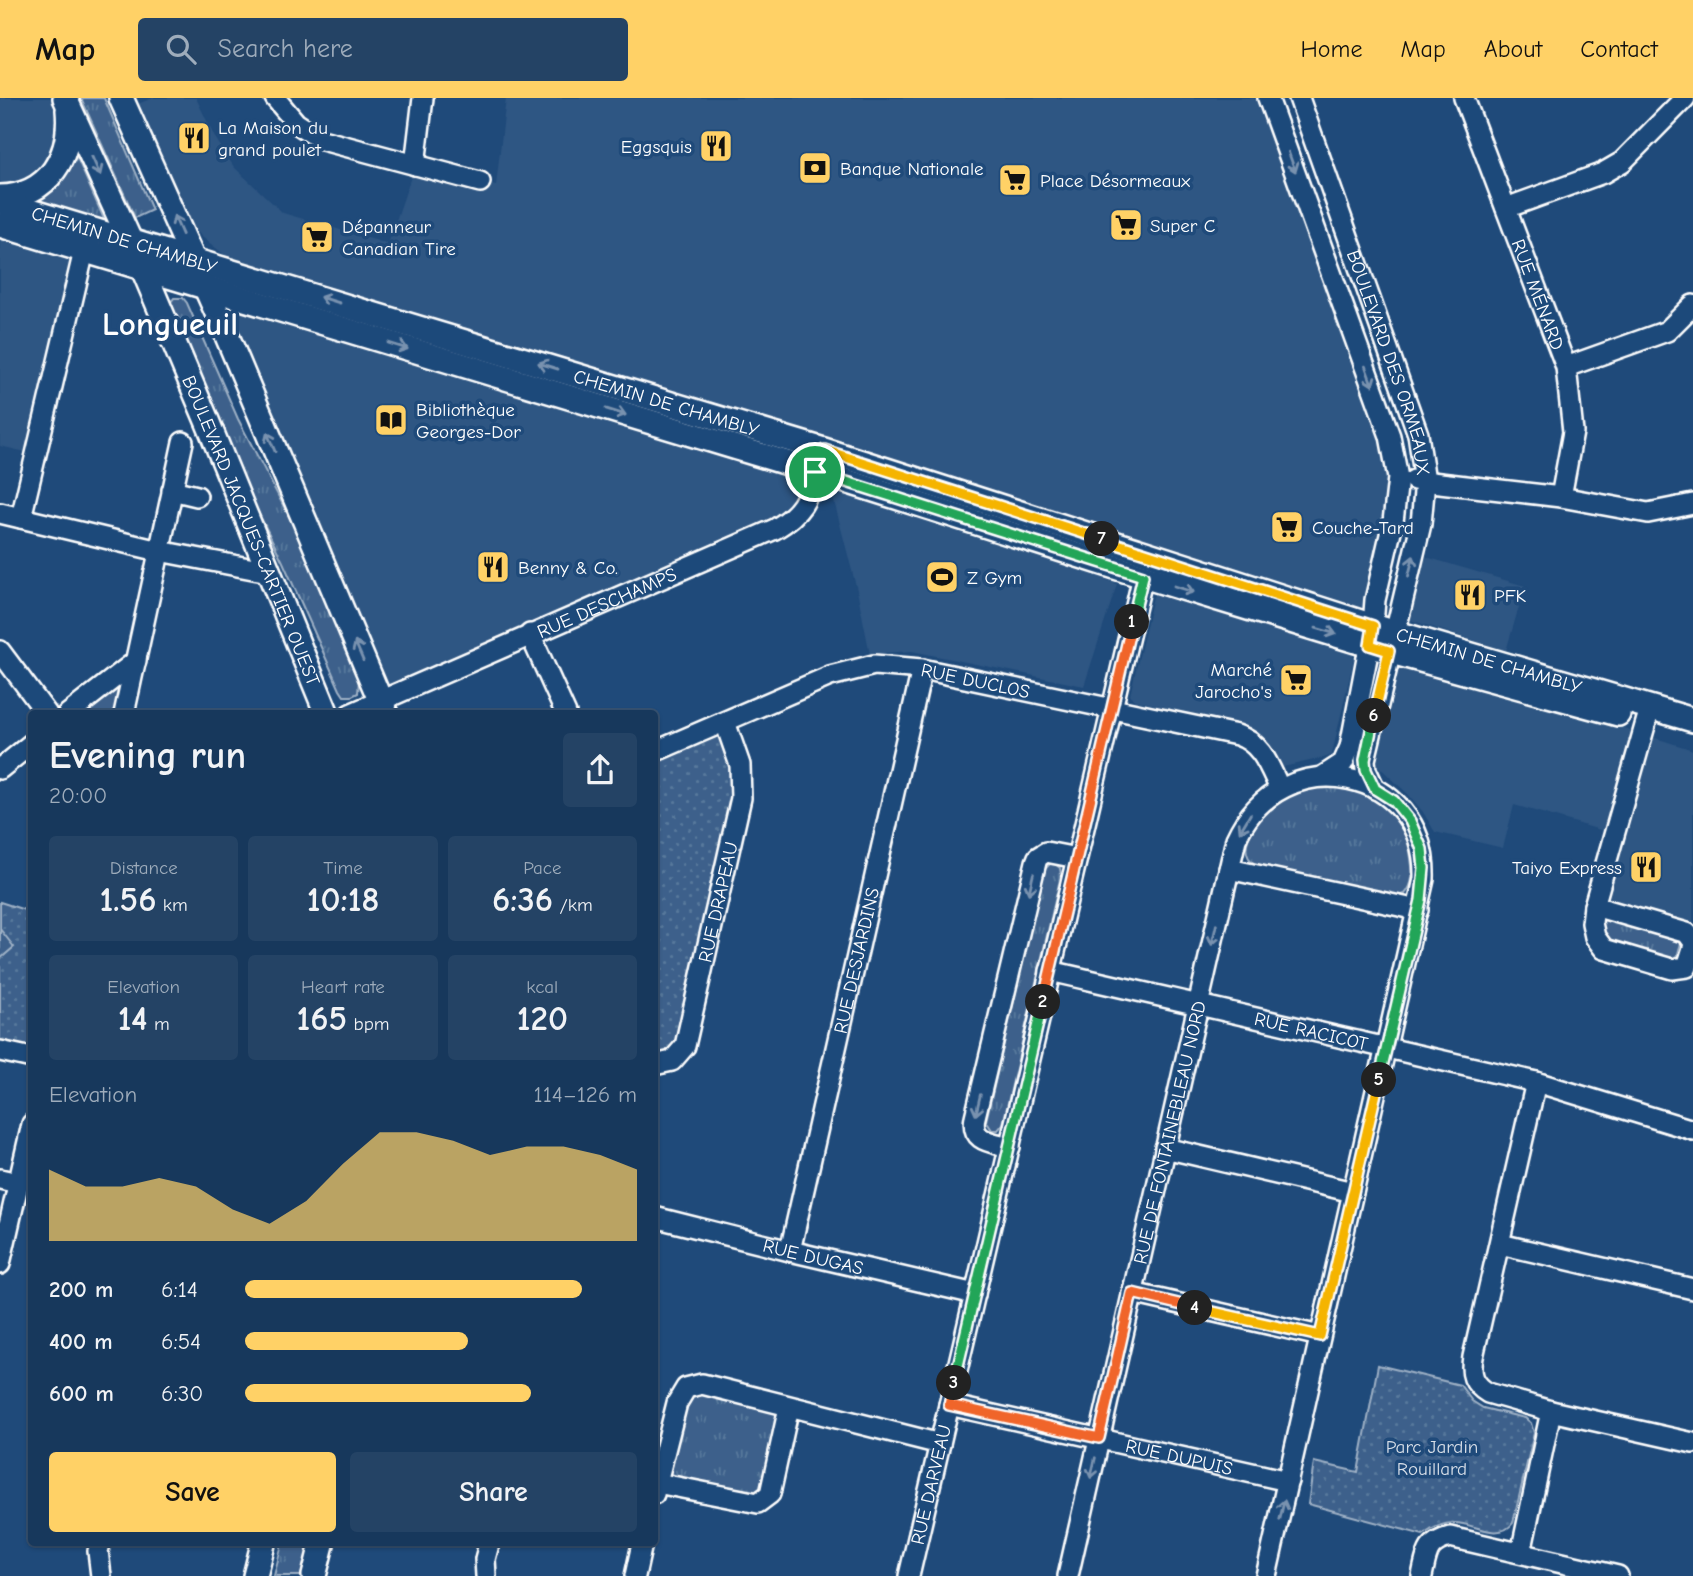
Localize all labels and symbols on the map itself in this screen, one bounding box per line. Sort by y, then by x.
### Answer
place label: La Maison du grand poulet [218,117,328,161]
restaurant icon: La Maison du grand poulet [175,119,213,157]
restaurant icon: Eggsquis [697,127,735,165]
place label: Eggsquis [621,136,692,158]
bank icon: Banque Nationale [796,149,834,187]
one-way arrow [1286,151,1299,173]
one-way arrow [90,155,103,176]
place label: Banque Nationale [840,158,984,180]
supermarket icon: Place Désormeaux [996,161,1034,199]
place label: Place Désormeaux [1040,170,1191,192]
street label: CHEMIN DE CHAMBLY [29,202,220,279]
supermarket icon: Super C [1107,206,1145,244]
one-way arrow [171,215,184,236]
place label: Super C [1150,215,1216,237]
place label: Dépanneur Canadian Tire [342,216,456,260]
supermarket icon: Dépanneur Canadian Tire [298,218,336,256]
street label: RUE MÉNARD [1507,236,1568,353]
street label: BOULEVARD DES ORMEAUX [1342,247,1434,477]
one-way arrow [319,293,341,306]
district label: Longueuil [102,305,238,343]
one-way arrow [387,340,409,353]
one-way arrow [537,358,559,371]
street label: CHEMIN DE CHAMBLY [571,365,762,442]
one-way arrow [1364,365,1376,387]
street label: BOULEVARD JACQUES-CARTIER OUEST [177,372,324,689]
place label: Bibliothèque Georges-Dor [416,399,521,443]
library icon: Bibliothèque Georges-Dor [372,401,410,439]
one-way arrow [605,406,627,419]
one-way arrow [264,431,277,453]
pin [785,442,845,502]
supermarket icon: Couche-Tard [1268,508,1306,546]
place label: Couche-Tard [1312,517,1414,539]
pin: 7 [1084,522,1120,556]
restaurant icon: Benny & Co. [474,548,512,586]
one-way arrow [1405,555,1418,578]
place label: Benny & Co. [518,557,618,579]
sports icon: Z Gym [923,558,961,596]
street label: RUE DESCHAMPS [534,563,680,643]
place label: Z Gym [967,567,1022,589]
restaurant icon: PFK [1451,576,1489,614]
one-way arrow [1173,583,1195,596]
place label: PFK [1494,585,1527,607]
pin: 1 [1114,604,1150,640]
street label: CHEMIN DE CHAMBLY [1393,623,1585,699]
one-way arrow [1315,625,1337,638]
one-way arrow [352,641,365,663]
street label: RUE DUCLOS [919,659,1032,703]
place label: Marché Jarocho's [1195,659,1272,703]
supermarket icon: Marché Jarocho's [1277,661,1315,699]
pin: 6 [1356,698,1392,734]
one-way arrow [1238,812,1252,832]
street label: RUE DRAPEAU [694,840,743,965]
restaurant icon: Taiyo Express [1627,848,1665,886]
place label: Taiyo Express [1512,857,1622,879]
one-way arrow [1024,872,1037,895]
street label: RUE DESJARDINS [830,885,884,1036]
one-way arrow [1206,923,1220,946]
pin: 2 [1026,984,1060,1020]
street label: RUE DE FONTAINEBLEAU NORD [1129,999,1211,1266]
street label: RUE RACICOT [1252,1008,1370,1055]
pin: 5 [1362,1062,1396,1098]
one-way arrow [971,1093,984,1116]
street label: RUE DUGAS [760,1235,865,1280]
pin: 4 [1178,1290,1212,1326]
pin: 3 [936,1366,972,1400]
street label: RUE DARVEAU [907,1423,956,1547]
street label: RUE DUPUIS [1123,1435,1235,1480]
park label: Parc Jardin Rouillard [1386,1436,1478,1480]
one-way arrow [1085,1456,1099,1479]
one-way arrow [1276,1499,1289,1521]

